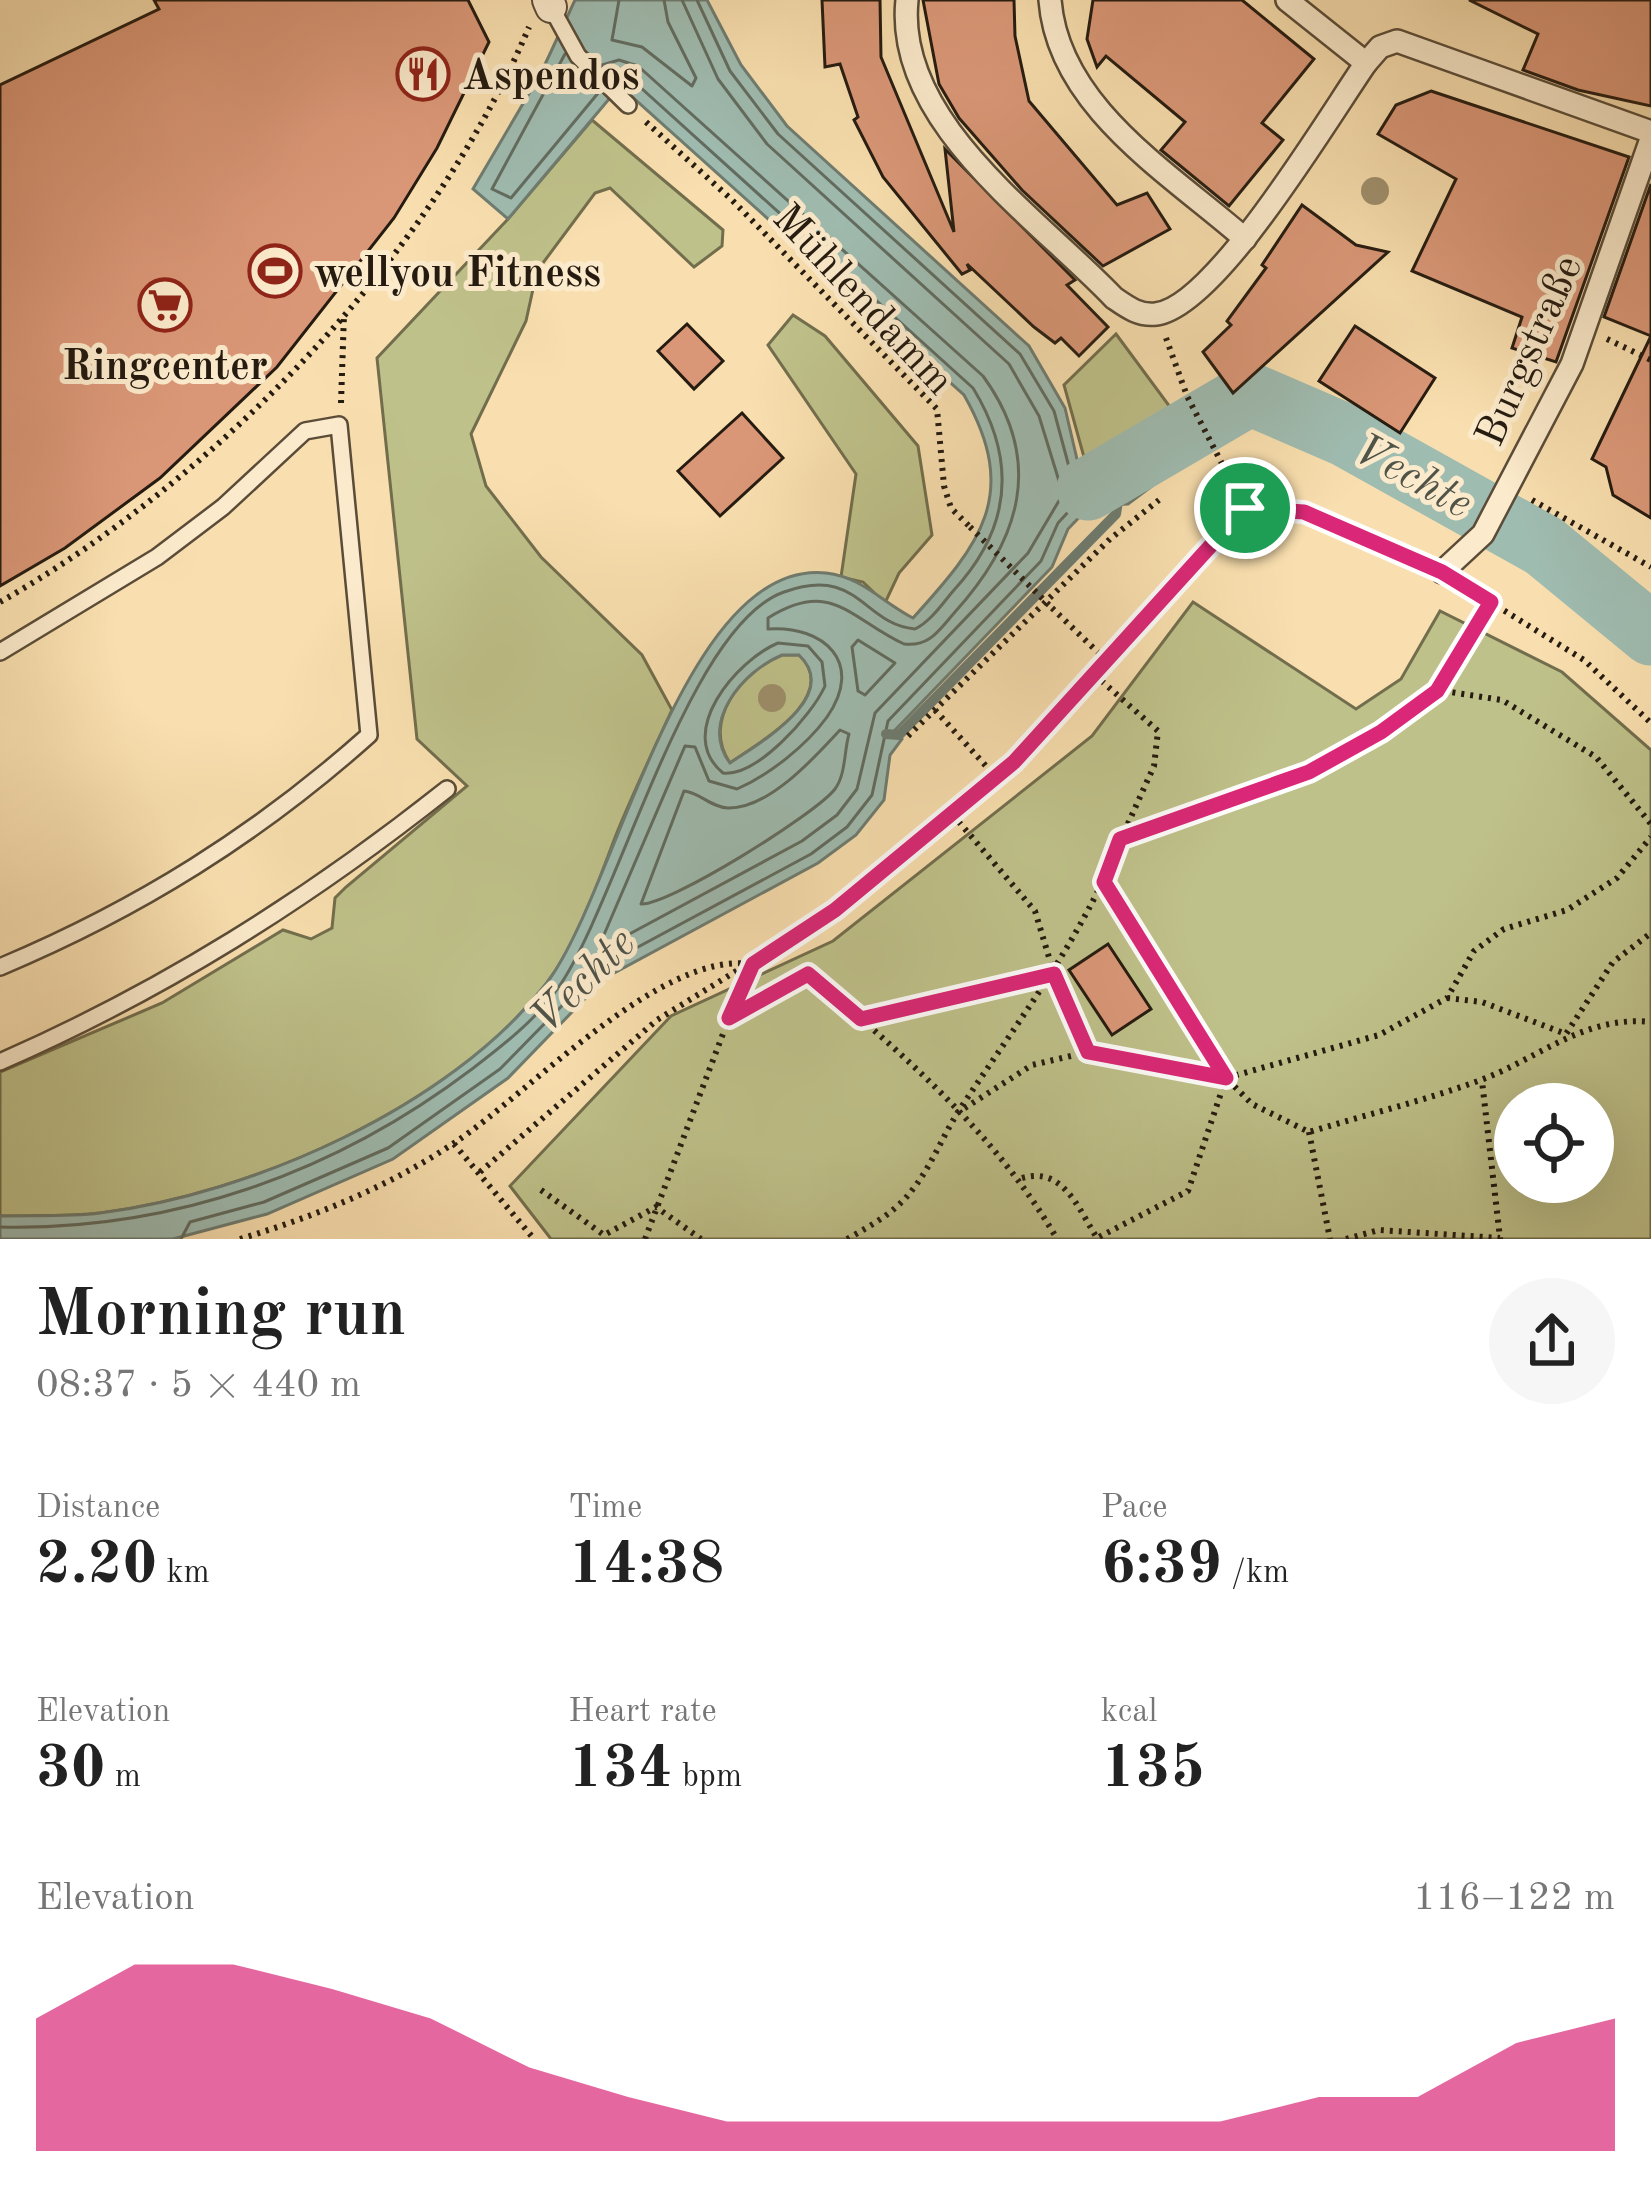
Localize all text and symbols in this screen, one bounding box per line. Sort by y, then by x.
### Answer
restaurant icon: Aspendos [395,46,451,102]
place label: Aspendos [462,57,640,99]
street label: Mühlendamm [764,197,960,404]
sports icon: wellyou Fitness [247,243,303,299]
street label: Burgstraße [1470,250,1591,453]
place label: wellyou Fitness [314,254,601,296]
supermarket icon: Ringcenter [137,277,193,333]
place label: Ringcenter [62,347,268,389]
water label: Vechte [1345,427,1478,528]
pin [1194,457,1296,559]
icon: arrive [1212,475,1278,541]
water label: Vechte [523,921,645,1043]
map controls [1494,1083,1614,1203]
button: locate [1494,1083,1614,1203]
button: share [1489,1278,1615,1404]
text: Morning run [36,1284,406,1350]
text: 08:37 · 5 × 440 m [36,1366,361,1405]
text: Distance [36,1492,160,1525]
text: Time [568,1492,642,1525]
text: Pace [1101,1492,1168,1525]
text: 2.20 [36,1536,157,1596]
text: 14:38 [568,1536,724,1596]
text: 6:39 [1101,1536,1222,1596]
text: km [157,1557,210,1590]
text: /km [1222,1557,1289,1590]
text: Elevation [36,1696,170,1729]
text: Heart rate [568,1696,717,1729]
text: kcal [1101,1696,1157,1729]
text: 30 [36,1740,106,1800]
text: 134 [568,1740,673,1800]
text: 135 [1101,1740,1205,1800]
text: m [106,1761,141,1794]
text: bpm [673,1761,742,1794]
text: Elevation [36,1879,195,1918]
text: 116–122 m [1413,1879,1615,1918]

